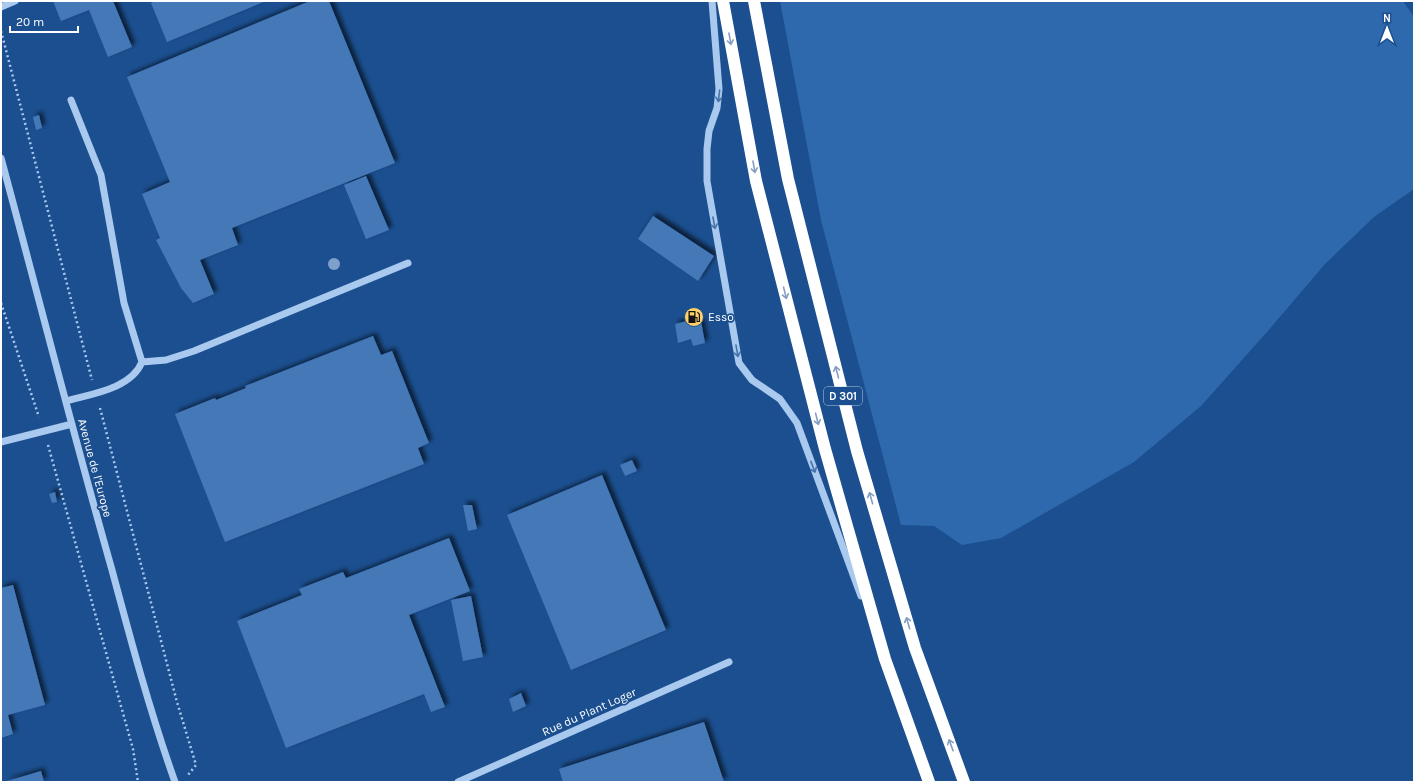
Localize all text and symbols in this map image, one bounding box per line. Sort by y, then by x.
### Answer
scale bar [10,8,78,34]
north arrow [1367,8,1407,48]
text: N [1383,12,1391,25]
text: 20 m [16,15,44,29]
one-way arrow [726,32,734,45]
one-way arrow [715,89,722,102]
one-way arrow [750,160,758,173]
one-way arrow [710,216,718,229]
one-way arrow [782,287,789,300]
fuel station icon: Esso [683,306,705,328]
place label: Esso [708,310,734,324]
one-way arrow [733,344,741,357]
one-way arrow [833,366,841,379]
road number: D 301 [824,387,862,405]
one-way arrow [814,412,822,425]
street label: Avenue de l'Europe [75,417,115,519]
one-way arrow [810,461,818,473]
one-way arrow [867,492,874,505]
one-way arrow [904,616,911,629]
street label: Rue du Plant Loger [540,685,639,739]
one-way arrow [946,740,954,752]

